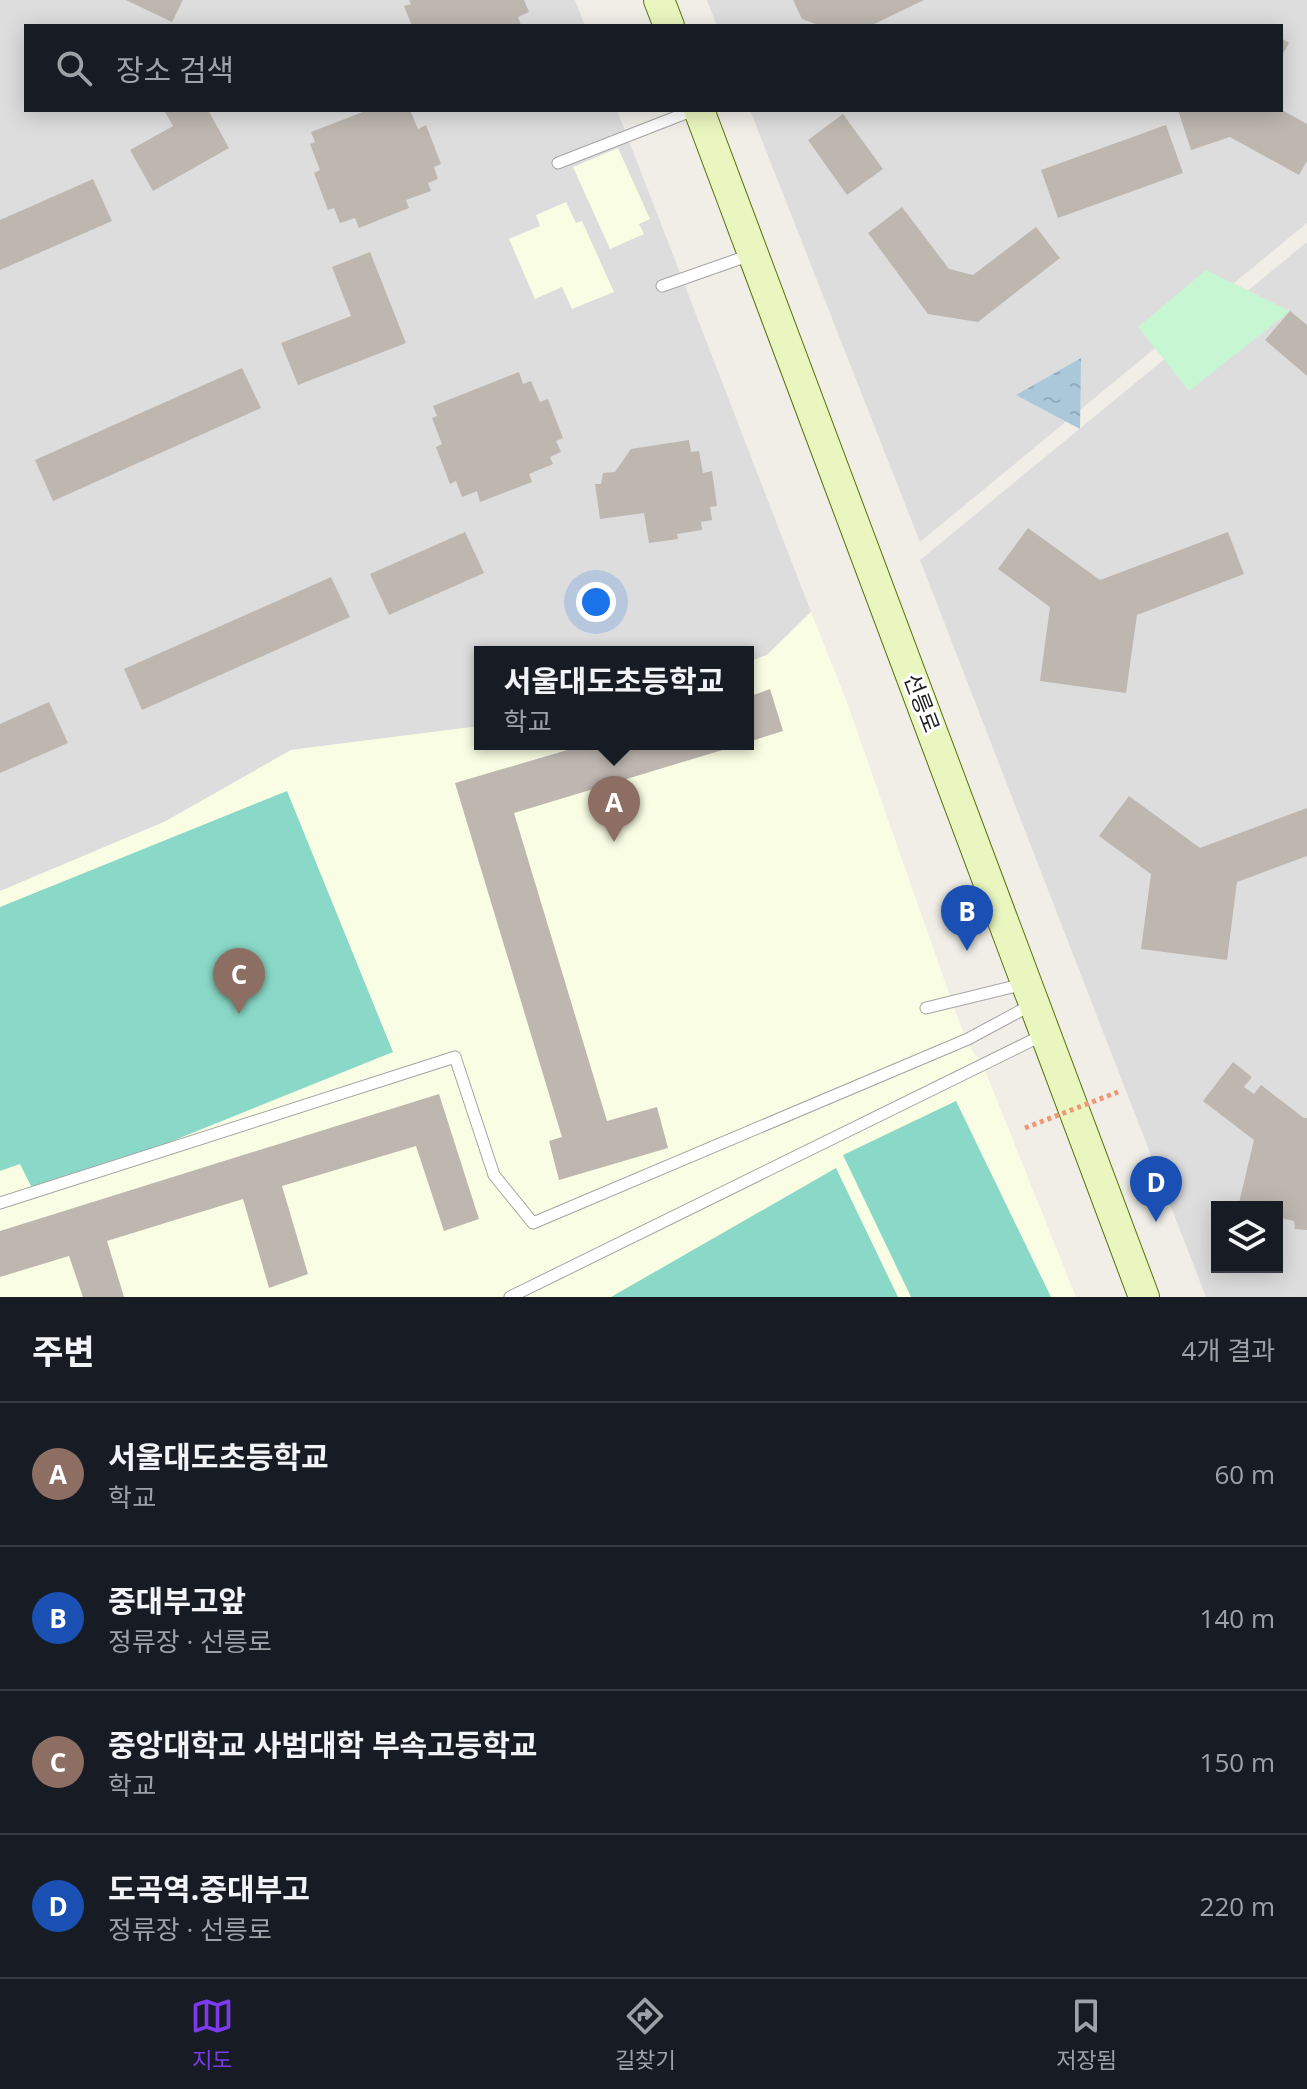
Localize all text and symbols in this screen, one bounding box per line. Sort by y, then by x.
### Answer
search box [24,24,1283,112]
icon: search [52,46,96,90]
text: 장소 검색 [116,49,234,90]
your location [576,582,616,622]
popup [474,646,754,750]
text: 서울대도초등학교 [504,660,724,701]
street label: 선릉로 [898,669,948,736]
text: 학교 [504,703,551,739]
pin: A [588,776,640,842]
pin: B [941,885,993,951]
pin: C [213,948,265,1014]
pin: D [1130,1156,1182,1222]
map controls [1211,1201,1283,1273]
button: layers [1211,1201,1283,1273]
text: 주변 [32,1328,95,1374]
text: 4개 결과 [1182,1332,1275,1368]
text: 서울대도초등학교 [108,1436,329,1477]
text: A [49,1456,67,1492]
text: 60 m [1214,1456,1275,1492]
text: 학교 [108,1479,156,1515]
text: 중대부고앞 [108,1580,246,1621]
text: B [49,1600,67,1636]
text: 140 m [1200,1600,1275,1636]
text: 정류장 · 선릉로 [108,1623,272,1659]
text: 중앙대학교 사범대학 부속고등학교 [108,1724,538,1765]
text: C [50,1744,66,1780]
text: 150 m [1200,1744,1275,1780]
text: 학교 [108,1767,156,1803]
text: 도곡역.중대부고 [108,1868,310,1909]
text: D [48,1888,68,1924]
text: 220 m [1200,1888,1275,1924]
text: 정류장 · 선릉로 [108,1911,272,1947]
tab: 지도 [190,1994,234,2074]
tab: 길찾기 [615,1994,675,2074]
tab: 저장됨 [1056,1994,1117,2074]

